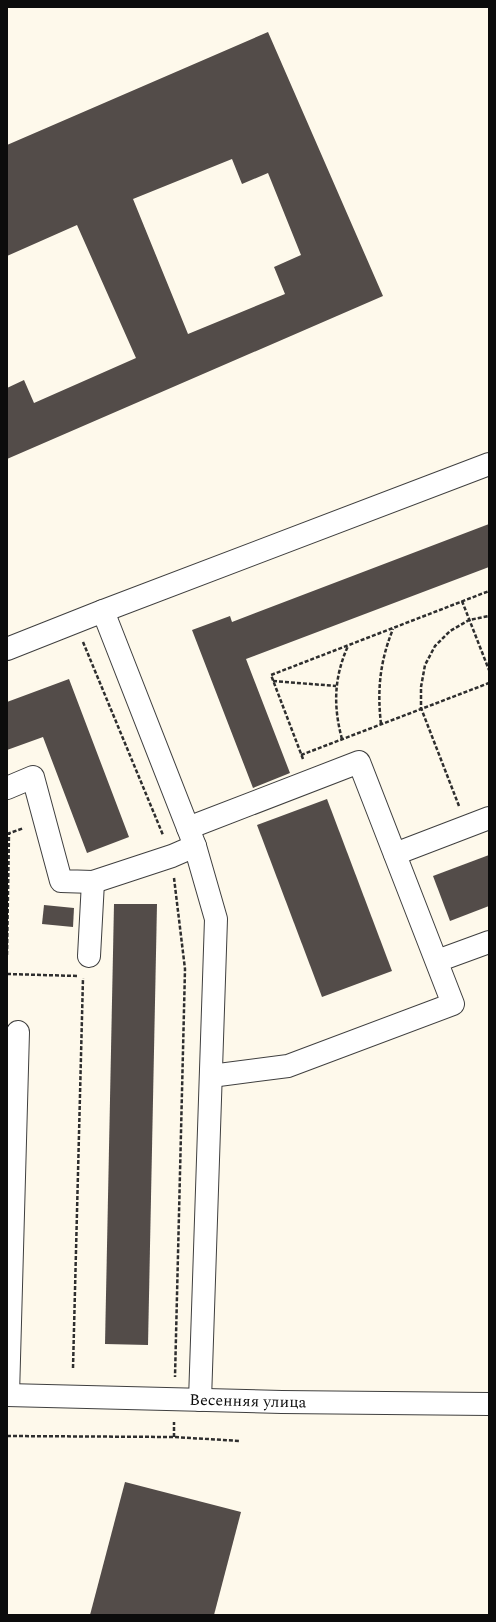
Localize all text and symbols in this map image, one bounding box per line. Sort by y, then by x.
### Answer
street label: Весенняя улица [189,1388,307,1414]

